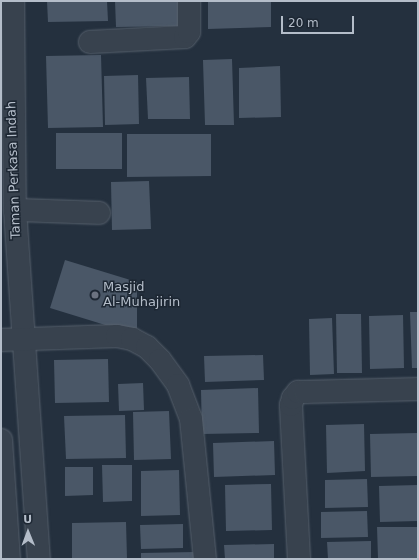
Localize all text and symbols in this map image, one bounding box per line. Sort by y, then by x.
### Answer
scale bar [283,8,356,34]
text: 20 m [288,16,319,30]
street label: Taman Perkasa Indah [4,101,24,239]
place label: Masjid Al-Muhajirin [103,280,180,311]
marker: Masjid Al-Muhajirin [90,290,100,300]
north arrow [8,512,48,552]
text: U [23,513,32,526]

